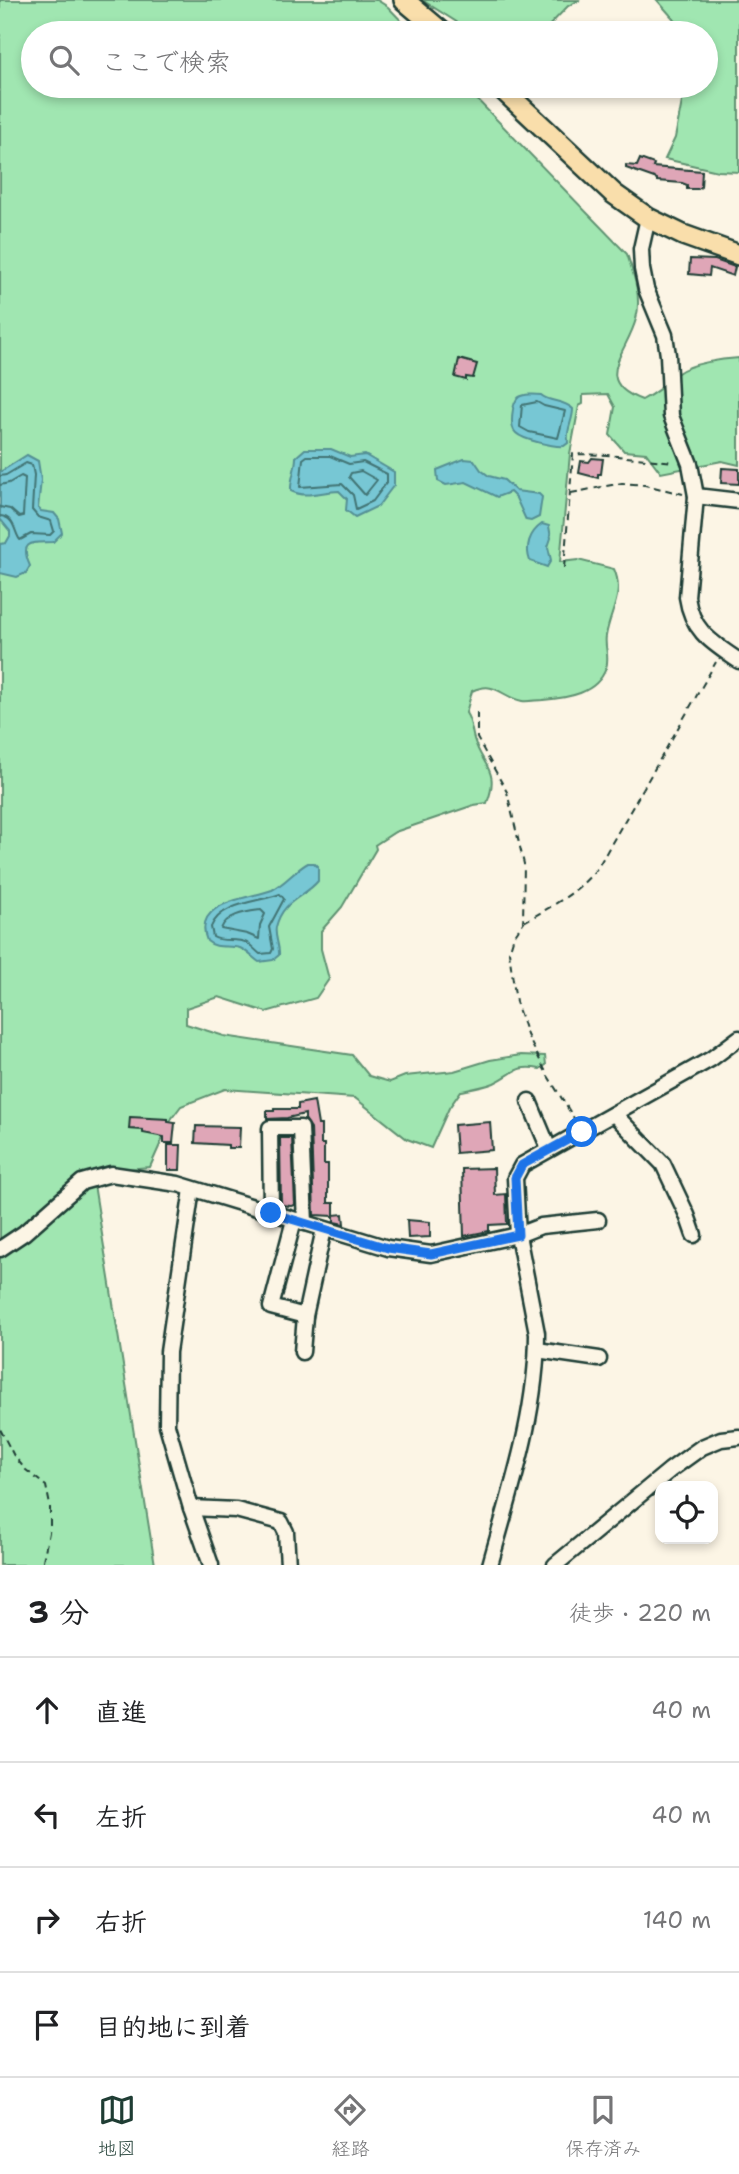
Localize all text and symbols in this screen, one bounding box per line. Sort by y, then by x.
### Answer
search box [21,21,718,98]
icon: search [45,41,83,79]
text: ここで検索 [101,44,231,79]
route start [566,1116,597,1147]
route end [255,1197,286,1228]
map controls [655,1481,718,1544]
button: locate [655,1481,718,1544]
text: 3 分 [28,1592,89,1633]
text: 徒歩 · 220 m [569,1598,711,1628]
icon: ahead [28,1691,66,1729]
text: 直進 [95,1694,147,1729]
text: 40 m [651,1695,711,1725]
icon: left [28,1796,66,1834]
text: 左折 [95,1799,147,1834]
text: 40 m [651,1800,711,1830]
icon: right [28,1901,66,1939]
text: 右折 [95,1904,147,1939]
text: 140 m [643,1905,711,1935]
icon: arrive [28,2006,66,2044]
text: 目的地に到着 [95,2009,251,2044]
tab: 地図 [98,2091,136,2161]
tab: 経路 [331,2091,369,2161]
tab: 保存済み [565,2091,641,2161]

